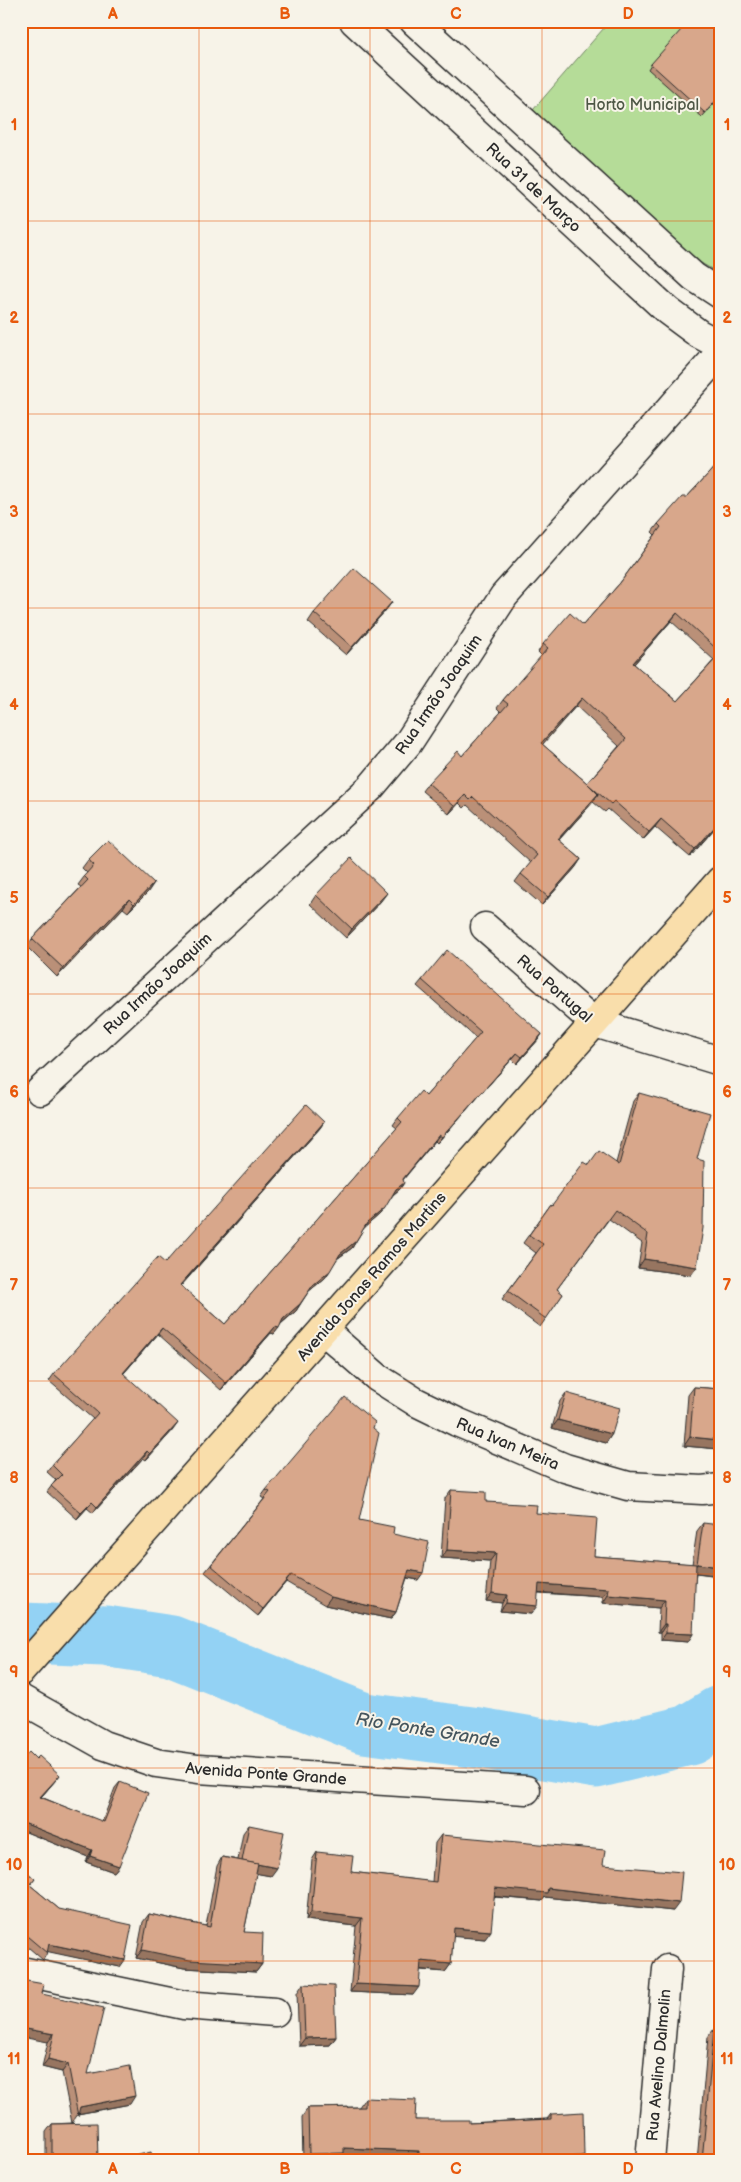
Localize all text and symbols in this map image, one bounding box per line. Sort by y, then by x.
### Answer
text: A [107,5,118,24]
text: B [279,5,291,24]
text: C [450,5,462,24]
text: D [622,5,634,24]
park label: Horto Municipal [585,96,699,115]
text: 1 [11,116,17,135]
text: 1 [724,116,730,135]
street label: Rua 31 de Março [482,139,584,237]
text: 2 [9,309,19,328]
text: 2 [722,309,732,328]
text: 3 [9,503,19,522]
text: 3 [722,503,732,522]
street label: Rua Irmão Joaquim [392,631,486,759]
text: 4 [9,696,19,715]
text: 4 [722,696,732,715]
text: 5 [9,889,19,908]
text: 5 [722,889,732,908]
street label: Rua Irmão Joaquim [100,929,216,1039]
street label: Rua Portugal [512,951,596,1027]
text: 6 [9,1083,19,1102]
text: 6 [722,1083,732,1102]
street label: Avenida Jonas Ramos Martins [294,1189,451,1365]
text: 7 [10,1276,19,1295]
text: 7 [723,1276,732,1295]
street label: Rua Ivan Meira [453,1414,562,1475]
text: 8 [9,1469,19,1488]
text: 8 [722,1469,732,1488]
text: 9 [9,1663,19,1682]
text: 9 [722,1663,732,1682]
water label: Rio Ponte Grande [355,1709,501,1752]
street label: Avenida Ponte Grande [185,1759,348,1790]
text: 10 [6,1856,22,1875]
text: 10 [719,1856,735,1875]
street label: Rua Avelino Dalmolin [643,1988,676,2142]
text: 11 [7,2050,21,2069]
text: 11 [720,2050,734,2069]
text: A [107,2160,118,2179]
text: B [279,2160,291,2179]
text: C [450,2160,462,2179]
text: D [622,2160,634,2179]

